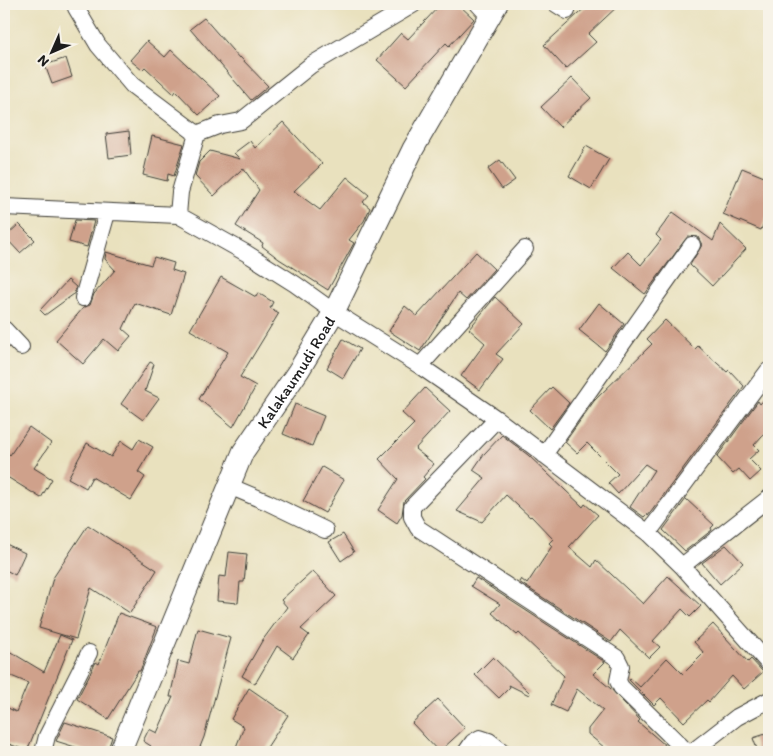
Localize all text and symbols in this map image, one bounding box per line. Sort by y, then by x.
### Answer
north arrow [28,28,78,78]
text: N [34,51,53,70]
street label: Kalakaumudi Road [253,312,339,432]

